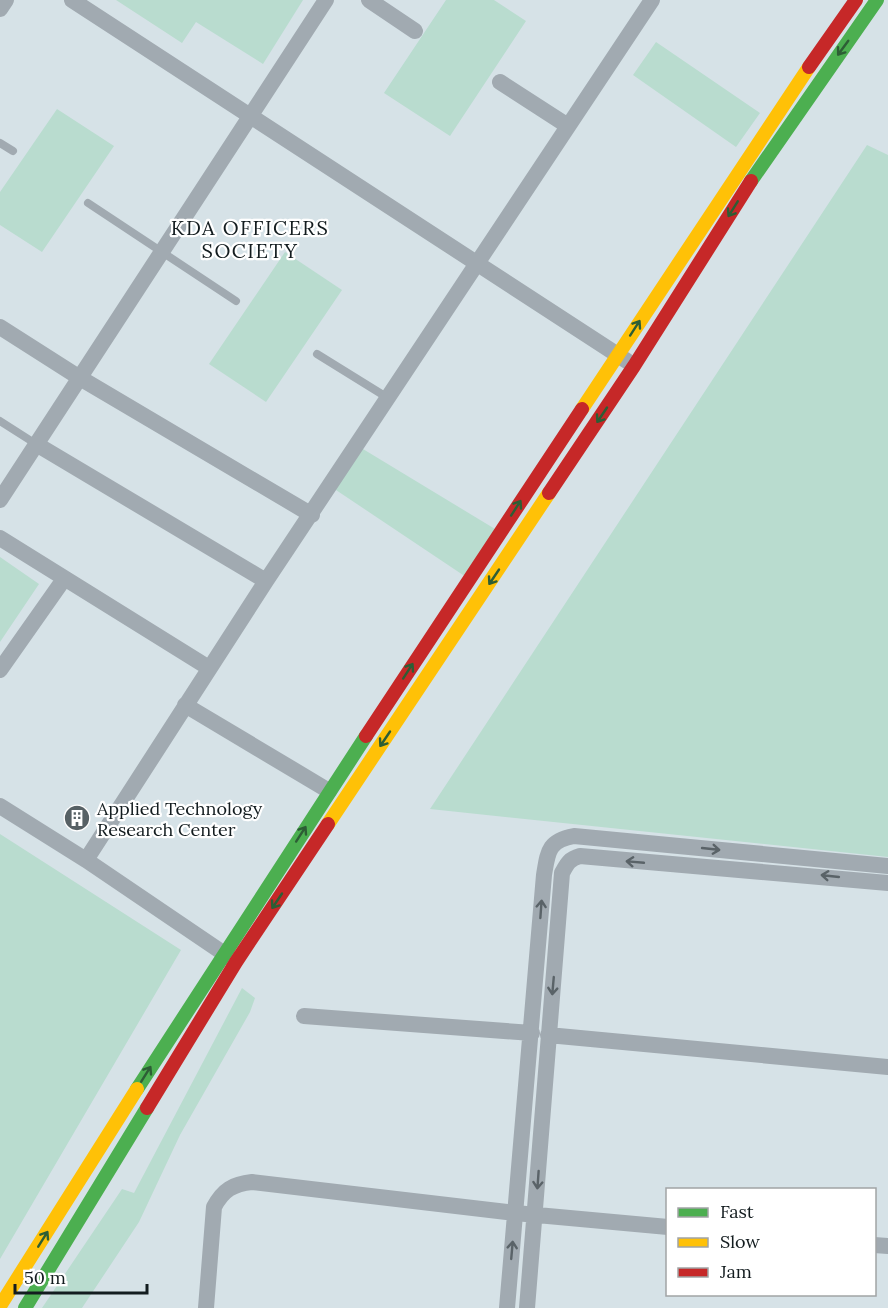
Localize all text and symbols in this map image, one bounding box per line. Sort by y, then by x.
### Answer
one-way arrow [837,39,849,55]
one-way arrow [727,200,739,217]
district label: KDA OFFICERS SOCIETY [171,215,329,263]
one-way arrow [629,320,641,337]
one-way arrow [596,406,608,423]
one-way arrow [510,501,522,517]
one-way arrow [487,568,499,585]
one-way arrow [403,663,415,680]
one-way arrow [379,731,391,747]
place label: Applied Technology Research Center [96,797,263,841]
building icon: Applied Technology Research Center [62,803,92,833]
one-way arrow [295,826,307,843]
one-way arrow [700,844,720,855]
one-way arrow [626,856,646,867]
one-way arrow [820,871,840,882]
one-way arrow [271,893,283,909]
one-way arrow [536,899,547,919]
one-way arrow [547,975,558,995]
one-way arrow [141,1066,153,1083]
one-way arrow [533,1170,544,1190]
legend [666,1188,876,1296]
text: Fast [720,1200,754,1223]
text: Slow [720,1230,760,1253]
one-way arrow [37,1231,49,1248]
one-way arrow [507,1240,518,1260]
scale bar [15,1257,147,1295]
text: Jam [719,1260,752,1283]
text: 50 m [24,1266,66,1289]

